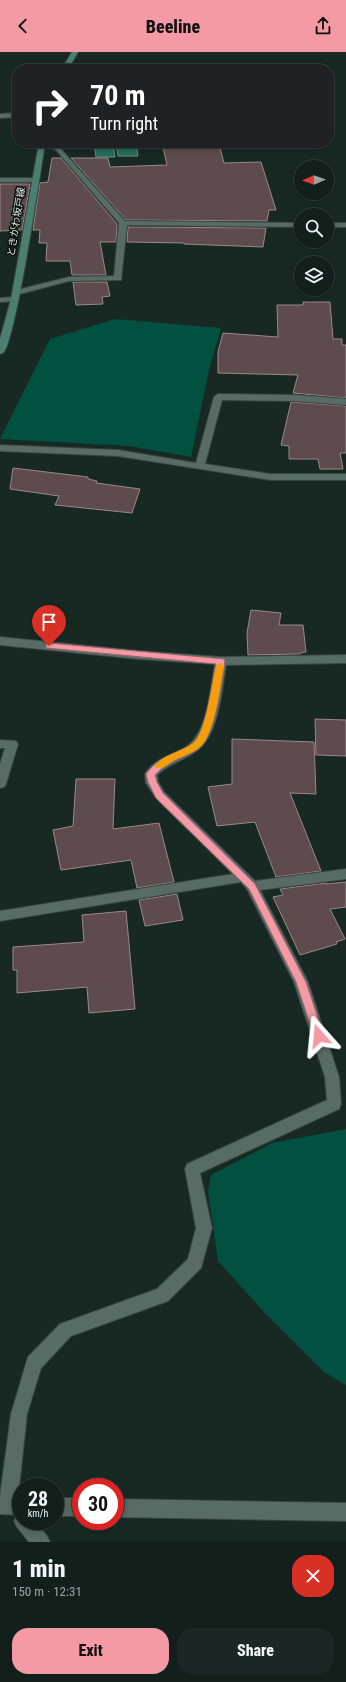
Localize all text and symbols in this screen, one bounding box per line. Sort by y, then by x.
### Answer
icon: back [12,15,34,37]
icon: share [312,15,334,37]
text: Beeline [146,16,200,37]
text: 70 m [90,79,146,112]
icon: right [24,80,76,132]
text: Turn right [90,113,158,134]
north arrow [294,160,334,200]
map controls [294,160,334,296]
street label: ときがわ坂戸線 [5,187,27,257]
button: search [294,208,334,248]
button: layers [294,256,334,296]
pin [32,605,66,646]
icon: arrive [38,611,60,633]
position arrow [298,1015,340,1057]
speed limit sign: 30 [72,1478,124,1530]
text: 28 [28,1487,48,1511]
text: km/h [28,1508,48,1519]
text: 1 min [12,1555,66,1583]
button: close [292,1555,334,1597]
text: 150 m · 12:31 [12,1584,82,1599]
button: Exit [12,1628,169,1674]
button: Share [177,1628,334,1674]

